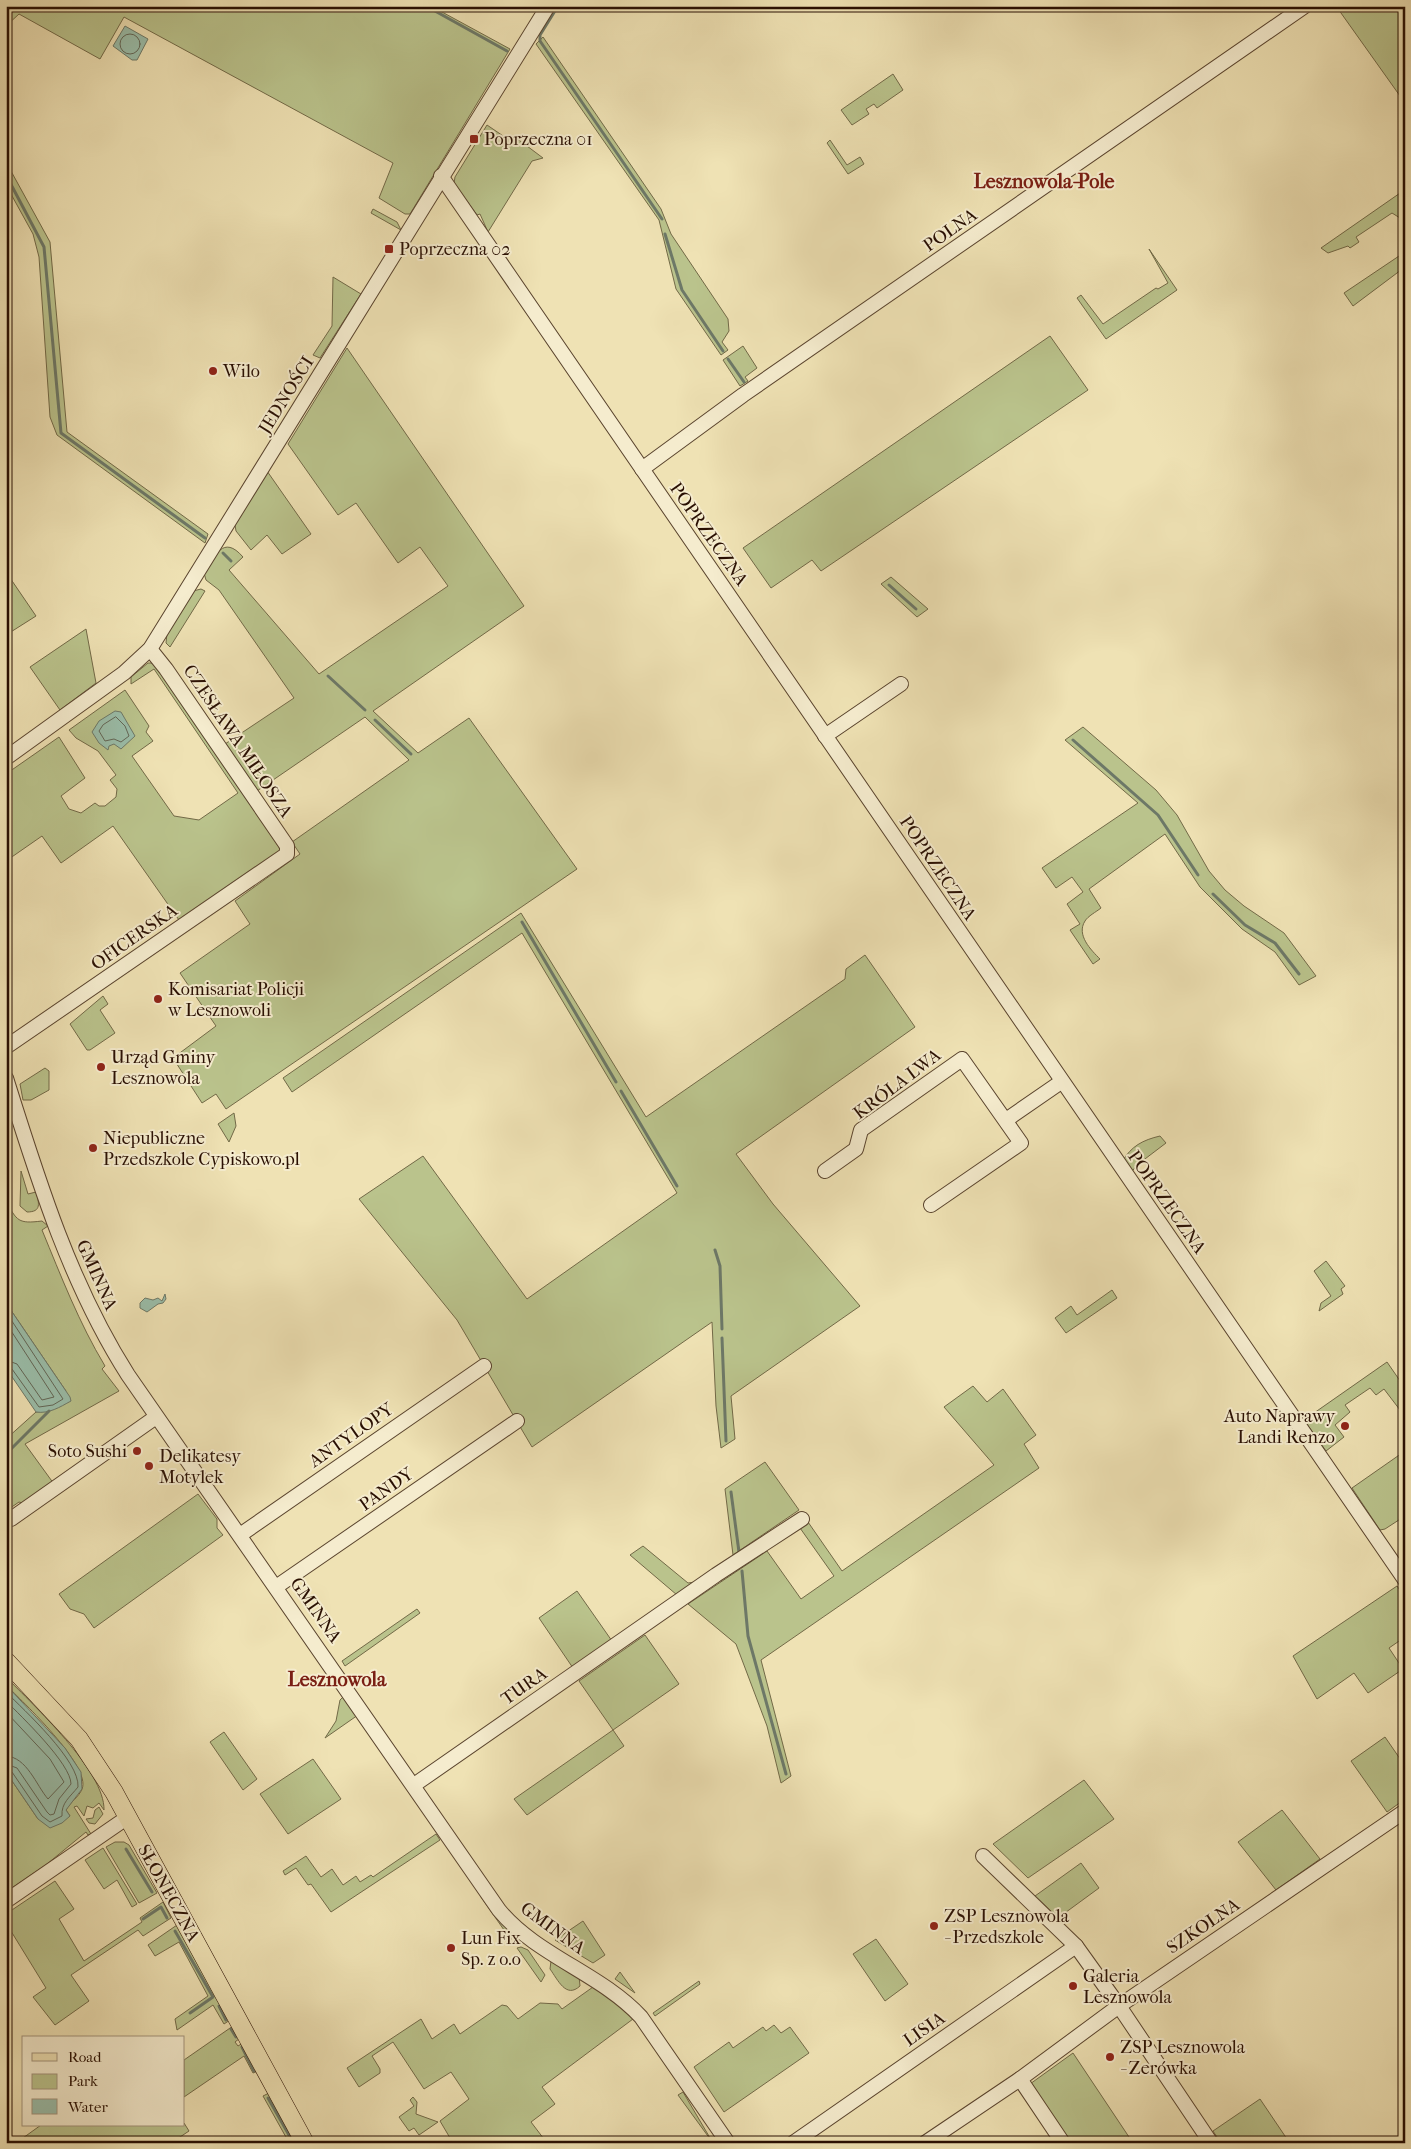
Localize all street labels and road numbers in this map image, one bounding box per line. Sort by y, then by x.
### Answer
street label: POLNA [919,204,981,256]
street label: JEDNOŚCI [252,352,318,440]
street label: POPRZECZNA [665,479,752,590]
street label: CZESŁAWA MIŁOSZA [179,661,297,822]
street label: POPRZECZNA [895,812,980,925]
street label: OFICERSKA [87,900,182,975]
street label: KRÓLA LWA [848,1043,945,1124]
street label: POPRZECZNA [1123,1147,1210,1258]
street label: GMINNA [72,1237,122,1314]
street label: ANTYLOPY [304,1398,398,1473]
street label: PANDY [355,1463,418,1516]
street label: GMINNA [286,1574,346,1647]
street label: TURA [497,1663,551,1710]
street label: SŁONECZNA [133,1841,204,1946]
street label: SZKOLNA [1163,1894,1244,1959]
street label: GMINNA [516,1898,589,1959]
street label: LISIA [899,2007,949,2051]

